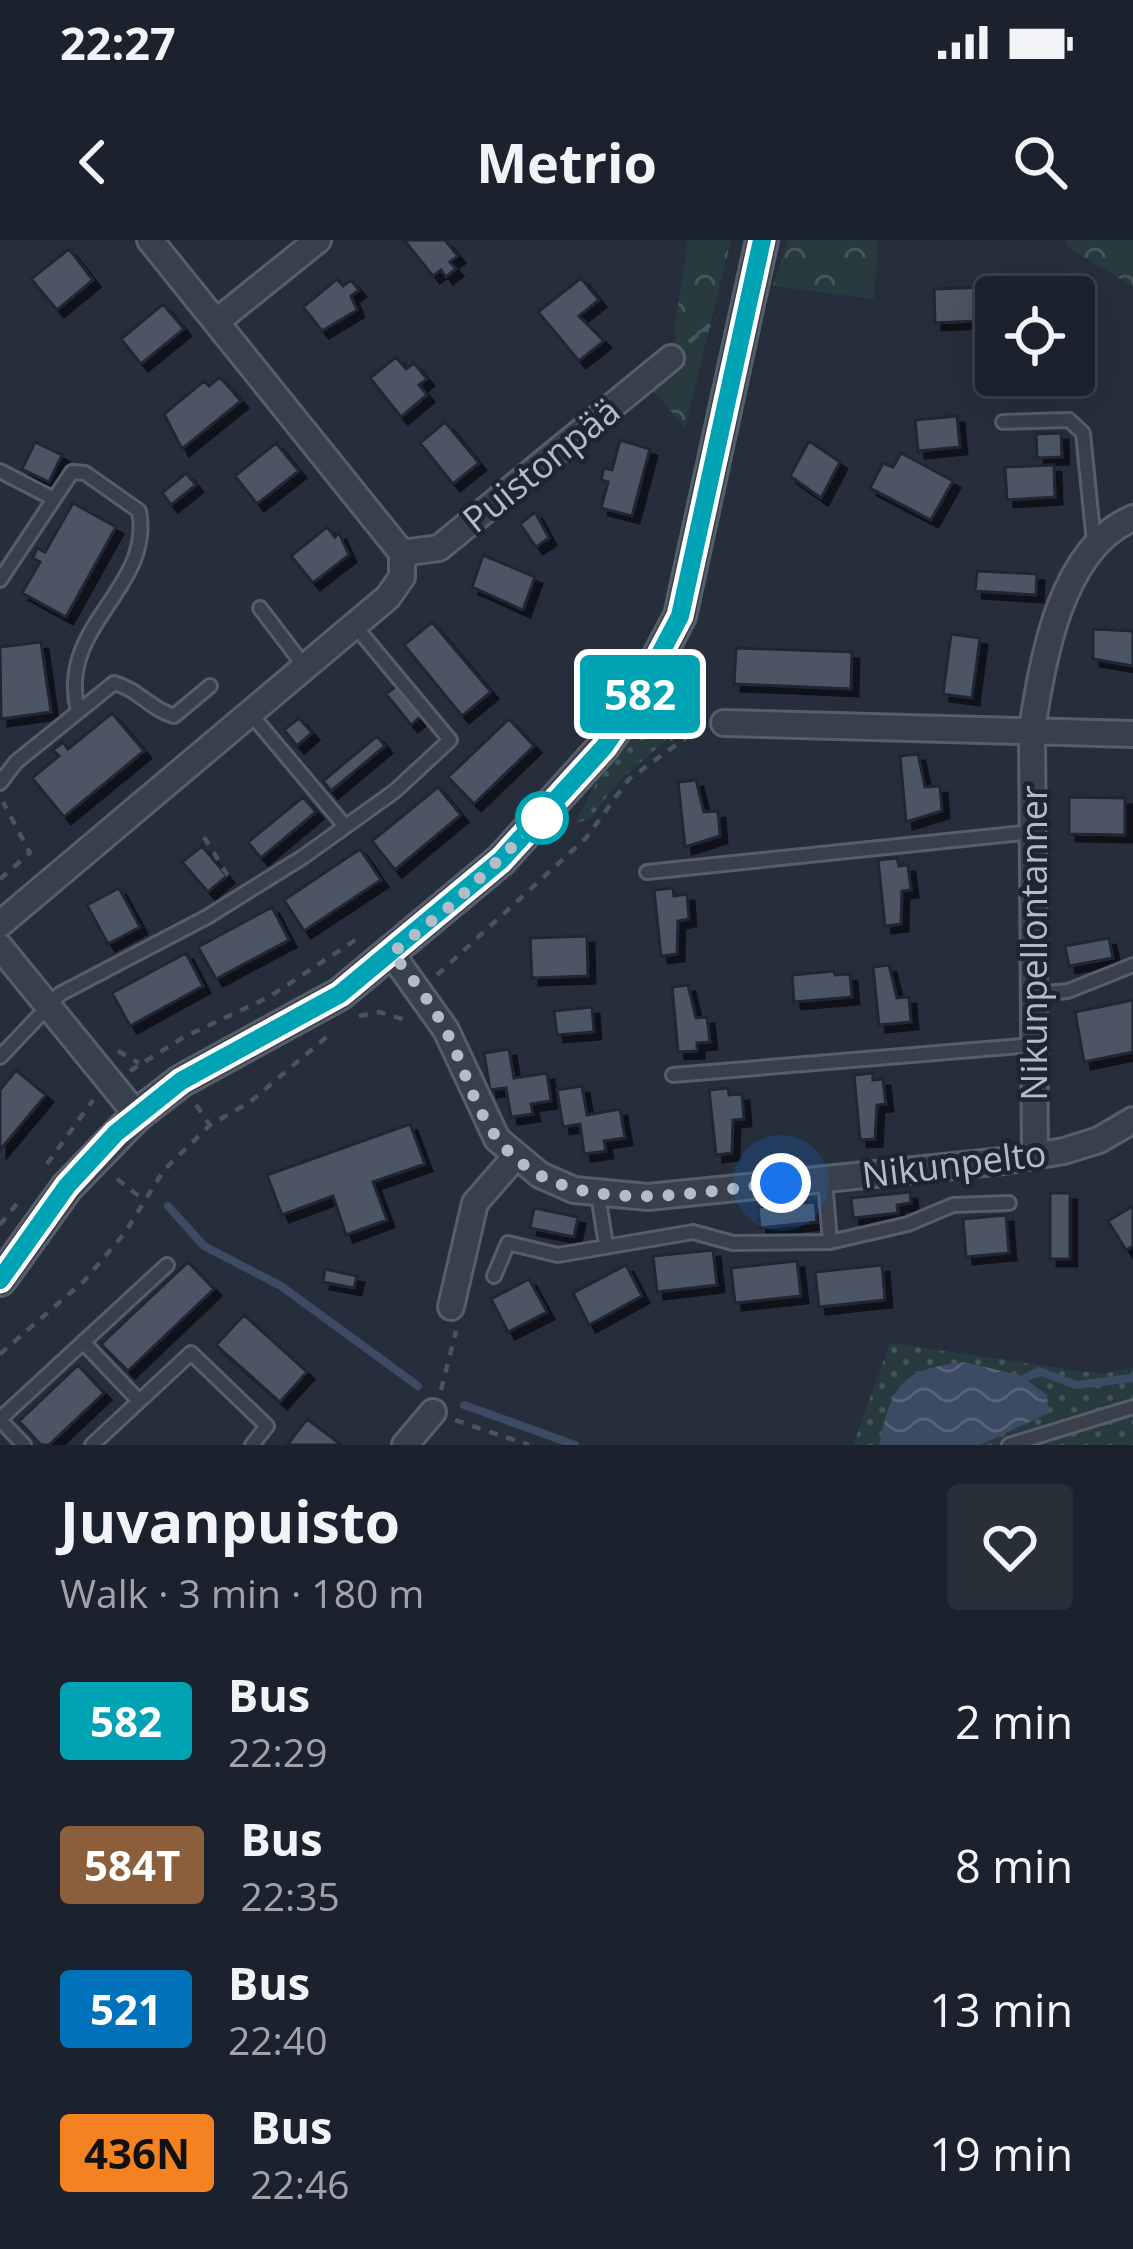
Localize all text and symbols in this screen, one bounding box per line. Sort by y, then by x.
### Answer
text: 22:27 [60,12,176,73]
text: Metrio [476,125,657,199]
icon: back [60,129,126,195]
icon: search [1007,129,1073,195]
map controls [975,276,1095,396]
button: locate [975,276,1095,396]
street label: Puistonpää [452,386,629,543]
line badge: 582 [571,655,709,733]
text: 582 [604,665,676,722]
street label: Nikunpellontanner [1009,785,1058,1101]
unlabelled marker [517,793,567,843]
street label: Nikunpelto [859,1128,1049,1199]
your location [751,1153,811,1213]
text: Juvanpuisto [60,1482,400,1560]
button: heart [947,1484,1073,1610]
text: Walk · 3 min · 180 m [60,1566,424,1619]
text: Bus [228,1664,310,1725]
text: 2 min [955,1691,1073,1752]
text: 582 [90,1692,162,1749]
text: 22:29 [228,1725,327,1778]
text: Bus [240,1808,323,1869]
text: 8 min [955,1835,1073,1896]
text: 584T [84,1836,180,1893]
text: 22:35 [240,1869,340,1922]
text: Bus [228,1952,310,2013]
text: 13 min [929,1979,1073,2040]
text: 521 [90,1980,162,2037]
text: 22:40 [228,2013,327,2066]
text: Bus [250,2096,332,2157]
text: 19 min [929,2123,1073,2184]
text: 436N [84,2124,190,2181]
text: 22:46 [250,2157,350,2210]

